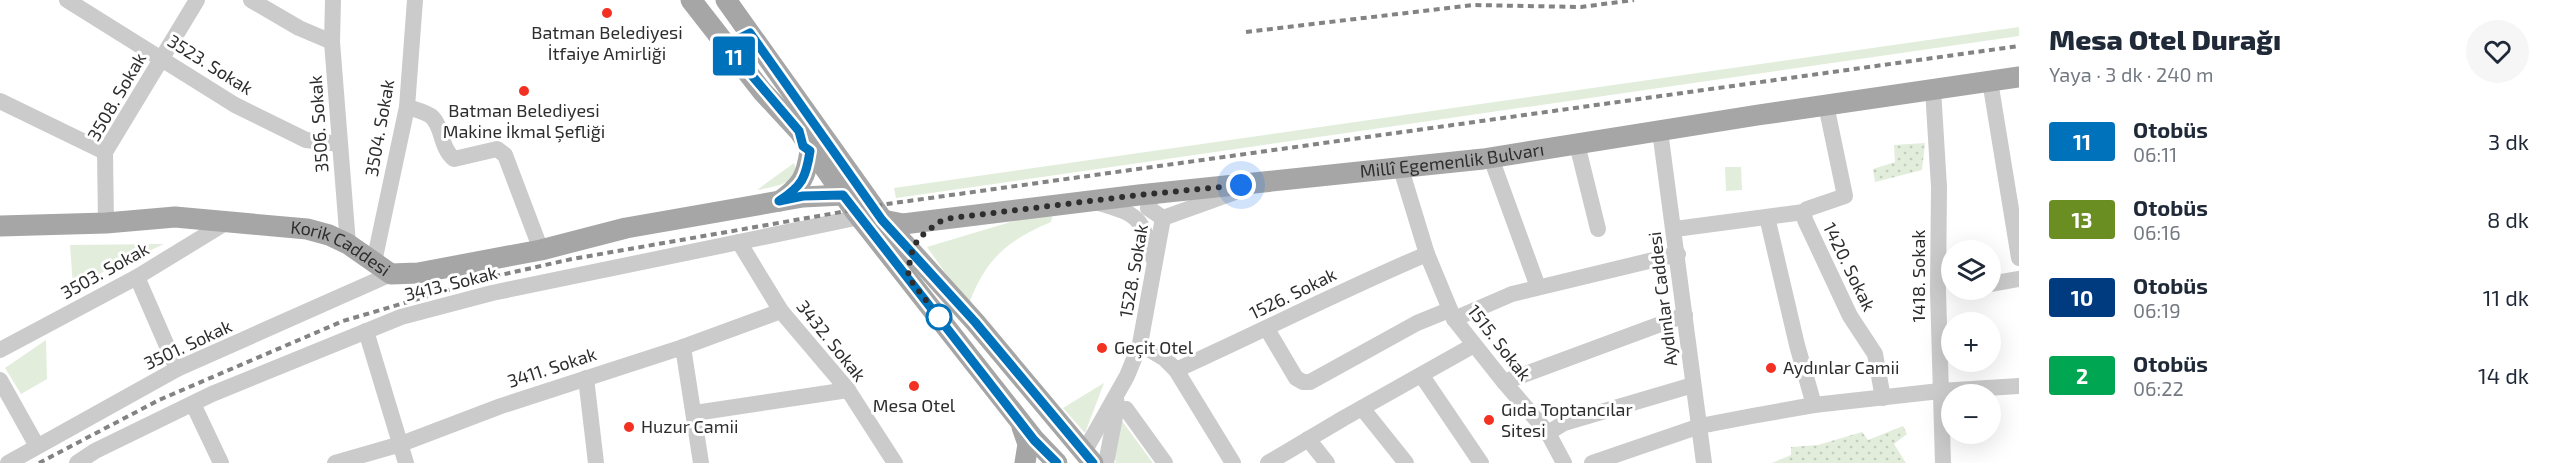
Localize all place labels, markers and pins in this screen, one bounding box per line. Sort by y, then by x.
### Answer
marker: Batman Belediyesi İtfaiye Amirliği [600,6,614,20]
place label: Batman Belediyesi İtfaiye Amirliği [531,21,683,64]
marker: Batman Belediyesi Makine İkmal Şefliği [517,84,531,98]
place label: Batman Belediyesi Makine İkmal Şefliği [443,99,605,143]
unlabelled marker [926,304,952,330]
place label: Geçit Otel [1114,336,1194,359]
marker: Geçit Otel [1095,341,1109,355]
place label: Aydınlar Camii [1783,356,1900,378]
marker: Aydınlar Camii [1764,361,1778,375]
marker: Mesa Otel [907,379,921,393]
place label: Mesa Otel [873,394,956,416]
place label: Gıda Toptancılar Sitesi [1501,398,1633,441]
marker: Gıda Toptancılar Sitesi [1482,413,1496,427]
place label: Huzur Camii [641,415,738,437]
marker: Huzur Camii [622,420,636,434]

